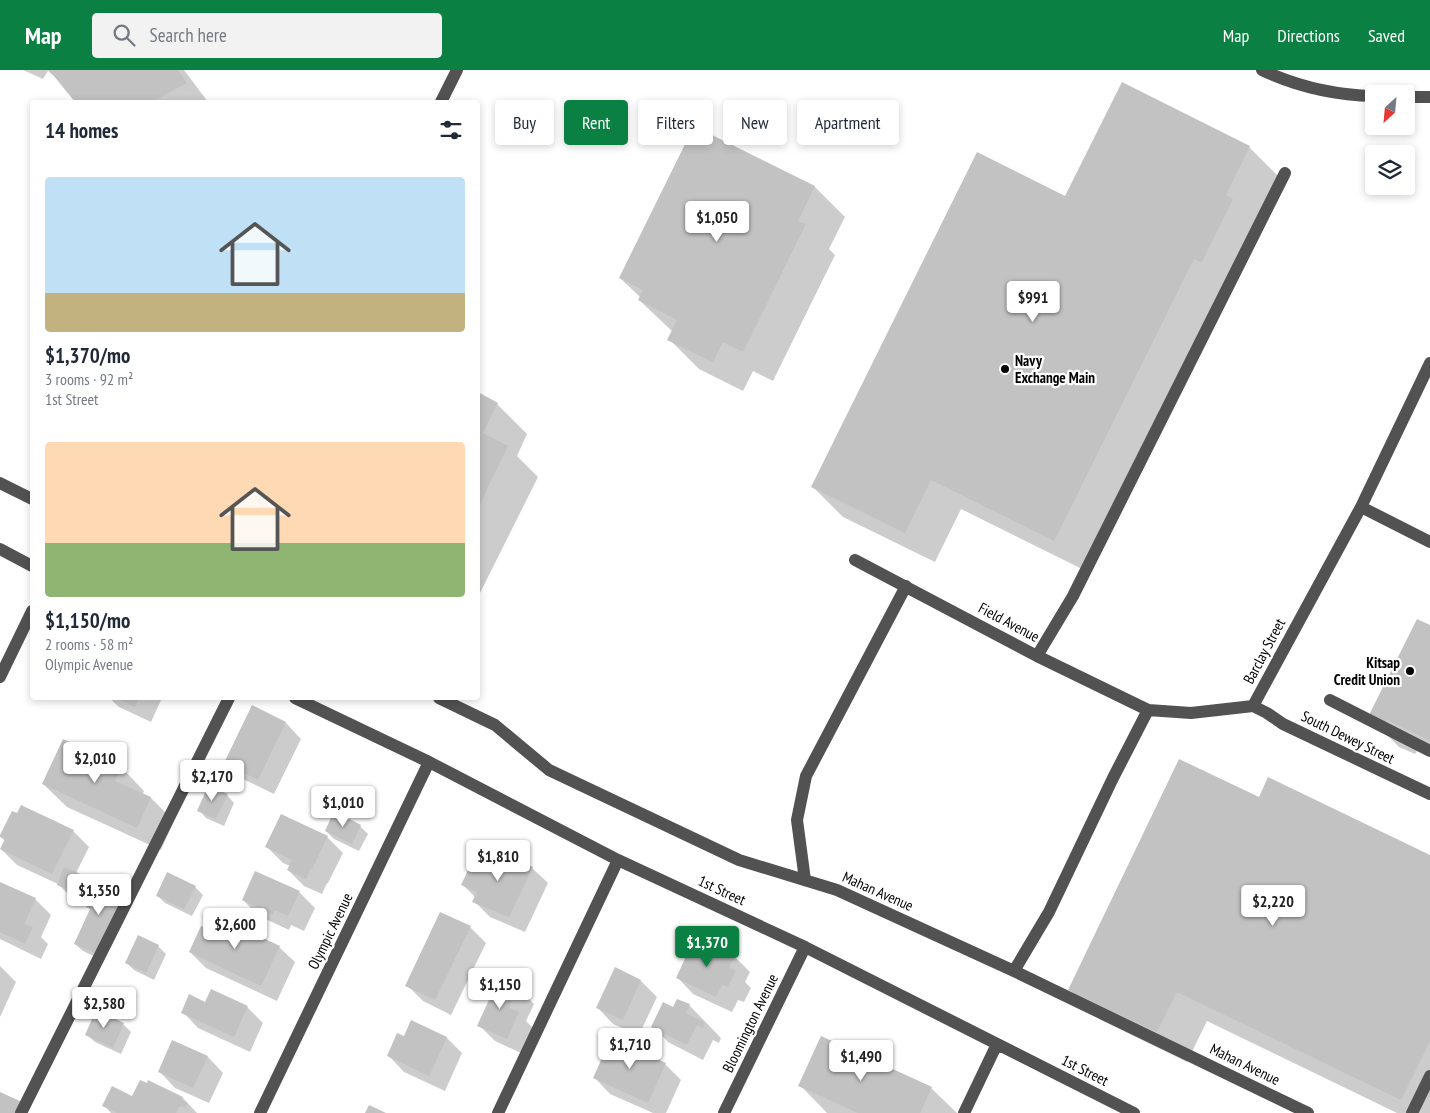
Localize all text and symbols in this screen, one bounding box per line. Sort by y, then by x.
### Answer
search box [92,13,442,58]
text: Map [25,20,62,51]
icon: search [110,21,138,49]
text: Search here [150,23,227,47]
text: Map [1223,24,1249,47]
text: Directions [1277,24,1340,47]
text: Saved [1368,24,1405,47]
north arrow [1365,85,1415,135]
map controls [1365,85,1415,195]
chip: Buy [495,100,554,145]
chip: Rent [564,100,628,145]
chip: Filters [638,100,713,145]
chip: New [723,100,787,145]
chip: Apartment [797,100,899,145]
icon: filters [437,116,465,144]
text: 14 homes [45,117,118,144]
button: layers [1365,145,1415,195]
pin: $1,050 [676,200,758,243]
text: $1,050 [696,207,738,227]
icon: home [210,209,300,299]
pin: $991 [1003,280,1063,323]
text: $991 [1018,287,1048,307]
text: $1,370/mo [45,342,130,369]
place label: Navy Exchange Main [1015,351,1095,387]
marker: Navy Exchange Main [999,363,1011,375]
text: 3 rooms · 92 m² [45,369,133,389]
text: 1st Street [45,389,99,409]
icon: home [210,474,300,564]
street label: Field Avenue [975,598,1043,646]
text: $1,150/mo [45,607,130,634]
street label: Barclay Street [1239,615,1289,687]
text: 2 rooms · 58 m² [45,634,133,654]
place label: Kitsap Credit Union [1334,653,1400,689]
text: Olympic Avenue [45,654,133,674]
marker: Kitsap Credit Union [1404,665,1416,677]
street label: South Dewey Street [1298,706,1398,768]
pin: $2,010 [54,742,136,784]
text: $2,010 [74,748,116,768]
pin: $2,170 [171,760,253,802]
text: $2,170 [191,766,233,786]
pin: $1,010 [302,786,384,828]
text: $1,010 [322,792,364,812]
pin: $1,810 [457,840,539,882]
text: $1,810 [477,846,519,866]
street label: Mahan Avenue [840,867,916,915]
street label: 1st Street [695,871,749,909]
pin: $1,350 [58,874,140,916]
text: $1,350 [78,880,120,900]
pin: $2,220 [1232,884,1314,927]
street label: Olympic Avenue [303,890,357,972]
text: $2,220 [1252,891,1294,911]
pin: $2,600 [194,908,276,950]
text: $2,600 [214,914,256,934]
pin: $1,370 [666,926,748,968]
text: $1,370 [686,932,728,952]
pin: $1,150 [459,968,541,1010]
street label: Bloomington Avenue [718,971,782,1075]
text: $1,150 [479,974,521,994]
pin: $2,580 [63,986,145,1029]
text: $2,580 [83,993,125,1013]
pin: $1,710 [589,1028,671,1070]
text: $1,710 [609,1034,651,1054]
street label: Mahan Avenue [1207,1039,1283,1089]
pin: $1,490 [820,1040,902,1082]
text: $1,490 [840,1046,882,1066]
street label: 1st Street [1058,1050,1112,1090]

